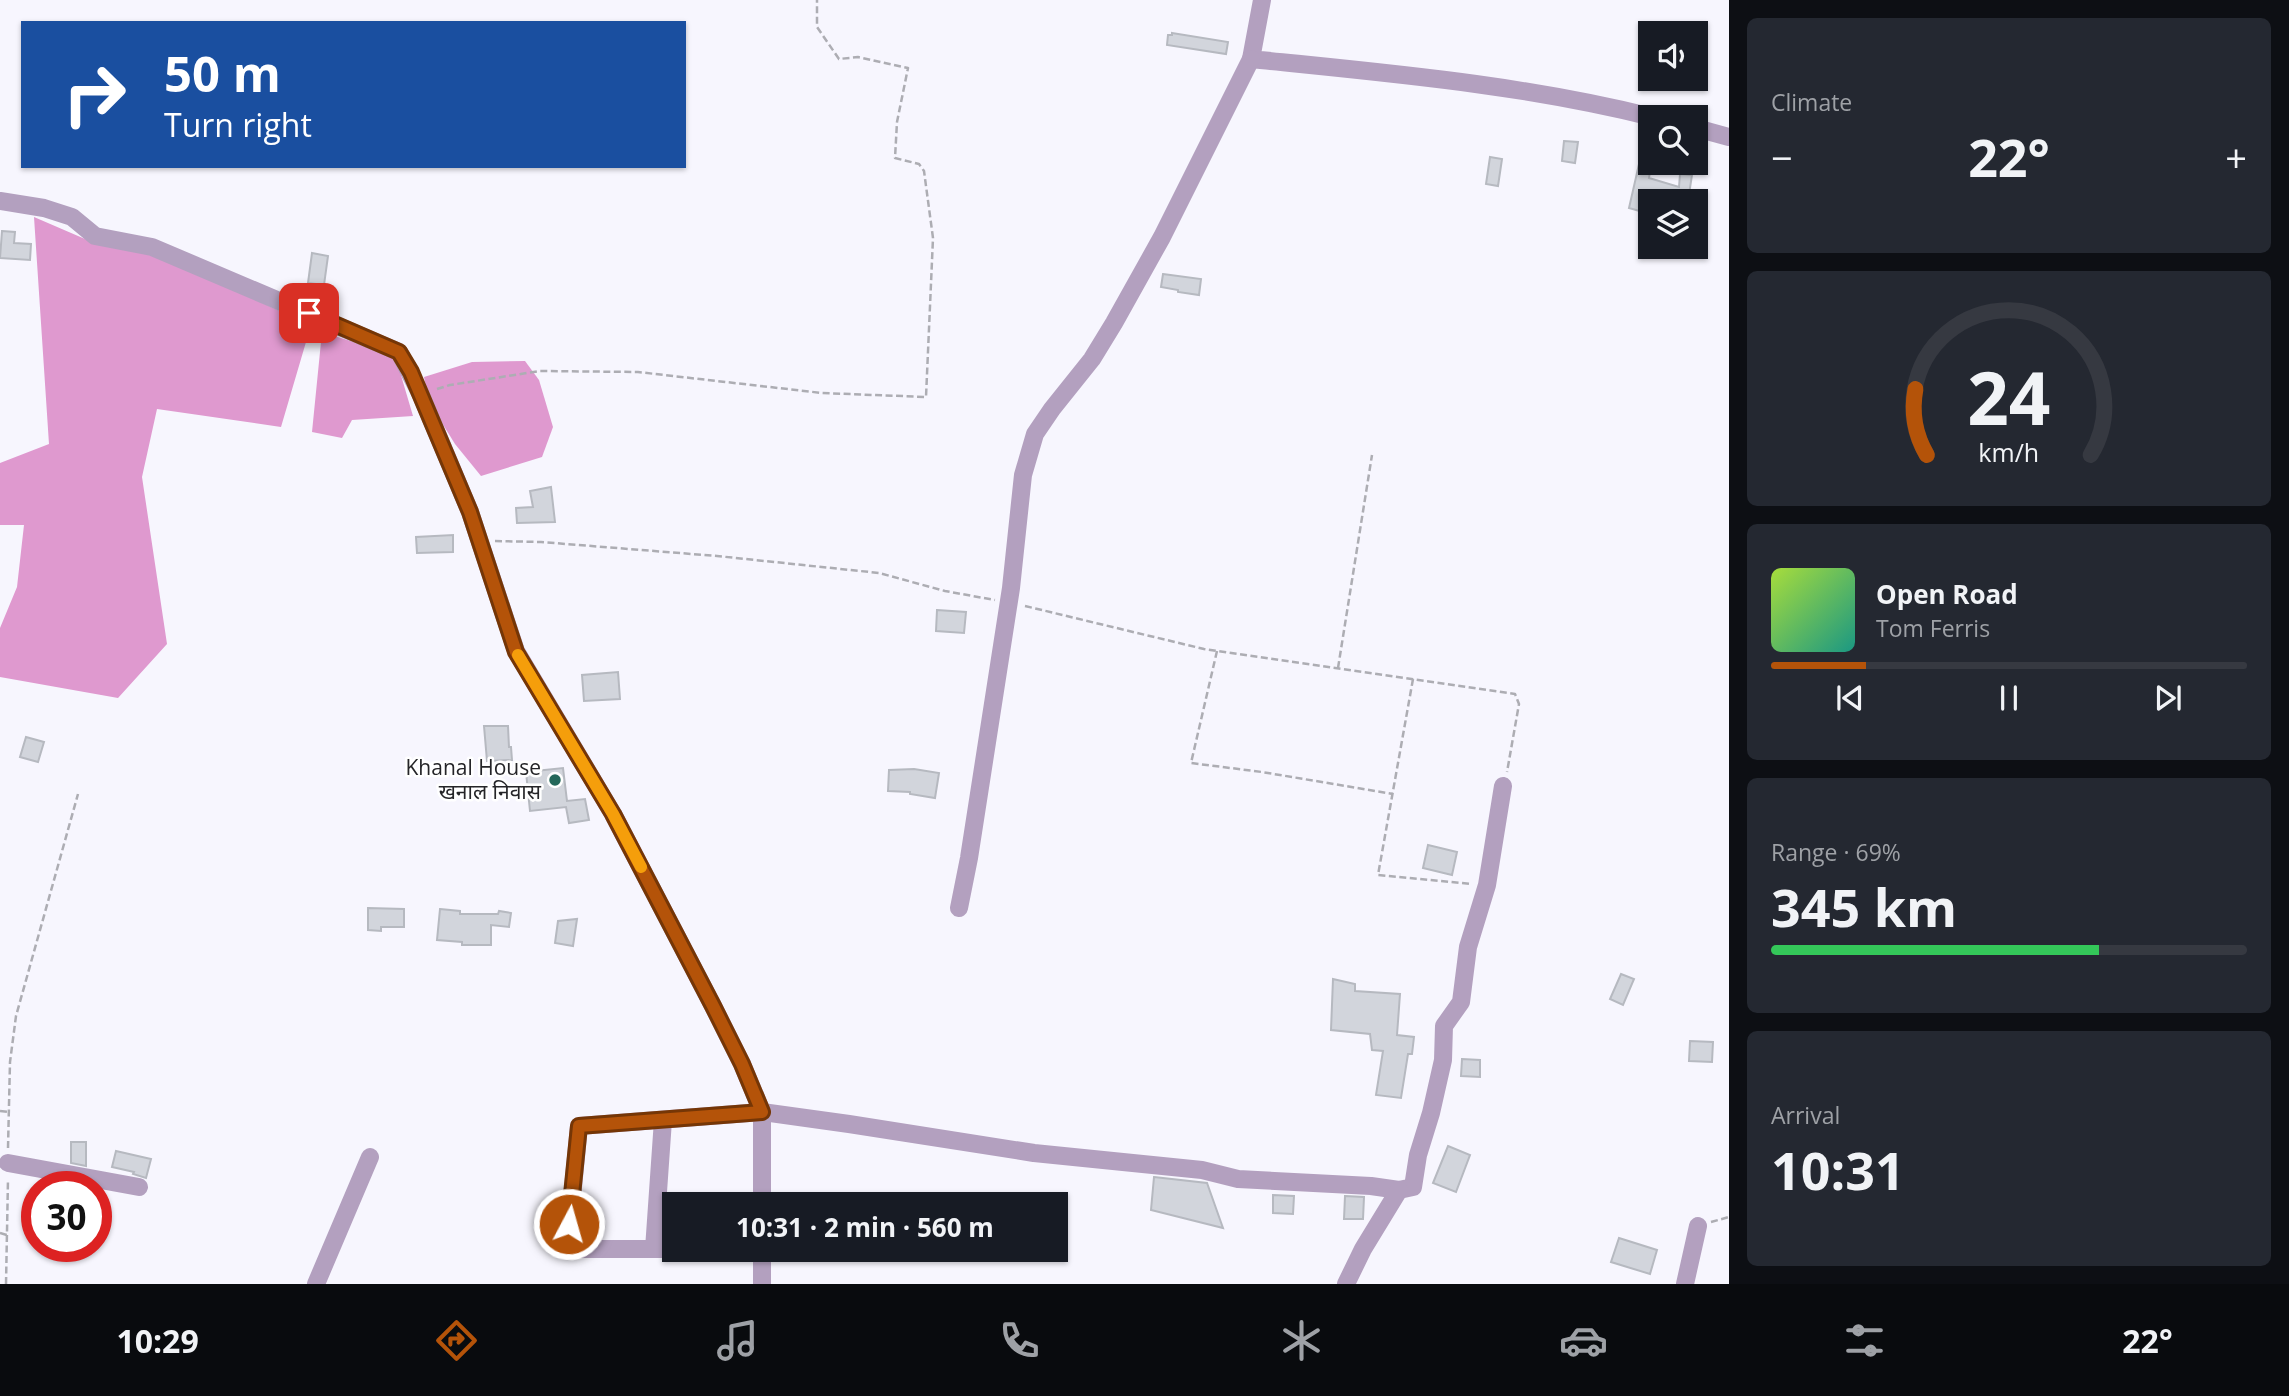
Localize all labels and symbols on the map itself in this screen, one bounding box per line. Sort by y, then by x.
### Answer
pin [279,283,339,343]
place label: Khanal House खनाल निवास [405,753,542,805]
marker: Khanal House खनाल निवास [547,772,563,788]
speed limit sign: 30 [21,1171,112,1262]
position arrow [532,1187,606,1261]

